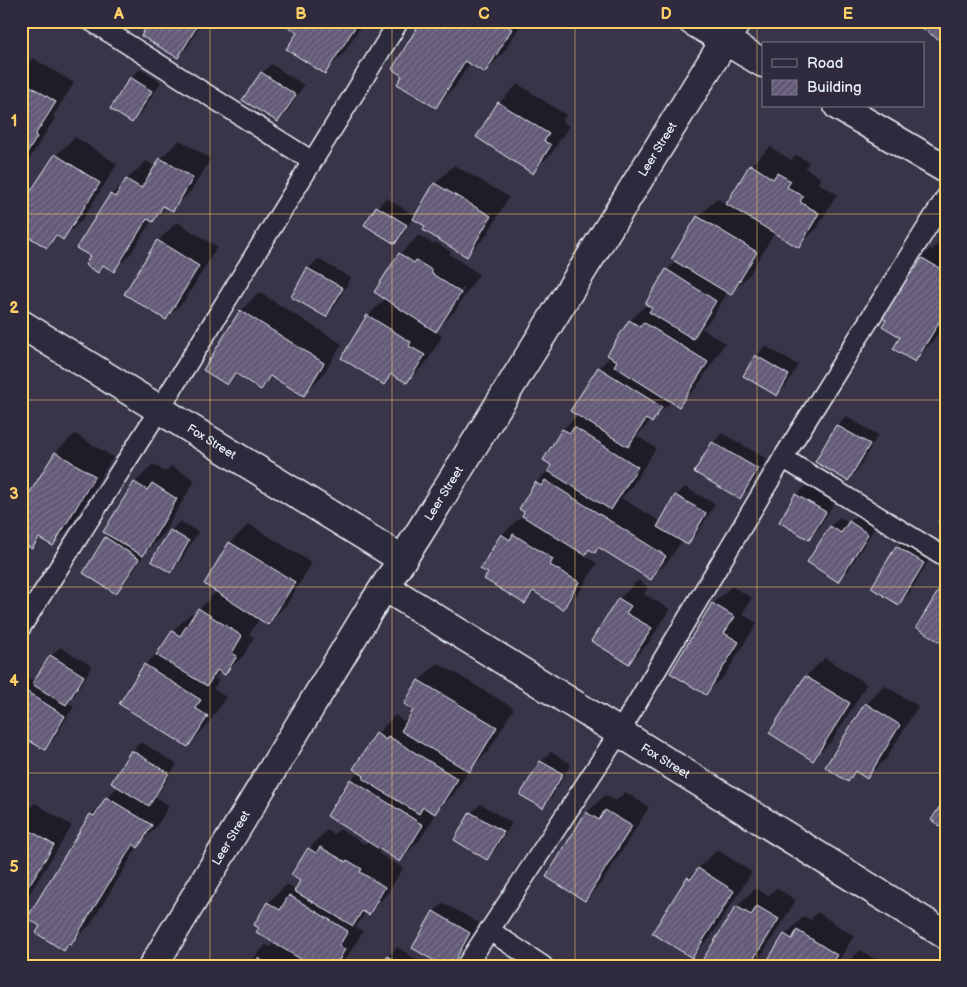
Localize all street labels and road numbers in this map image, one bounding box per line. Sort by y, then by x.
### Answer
street label: Leer Street [635,119,680,179]
street label: Fox Street [184,421,239,463]
street label: Leer Street [421,463,467,523]
street label: Fox Street [638,740,693,782]
street label: Leer Street [209,808,253,868]

